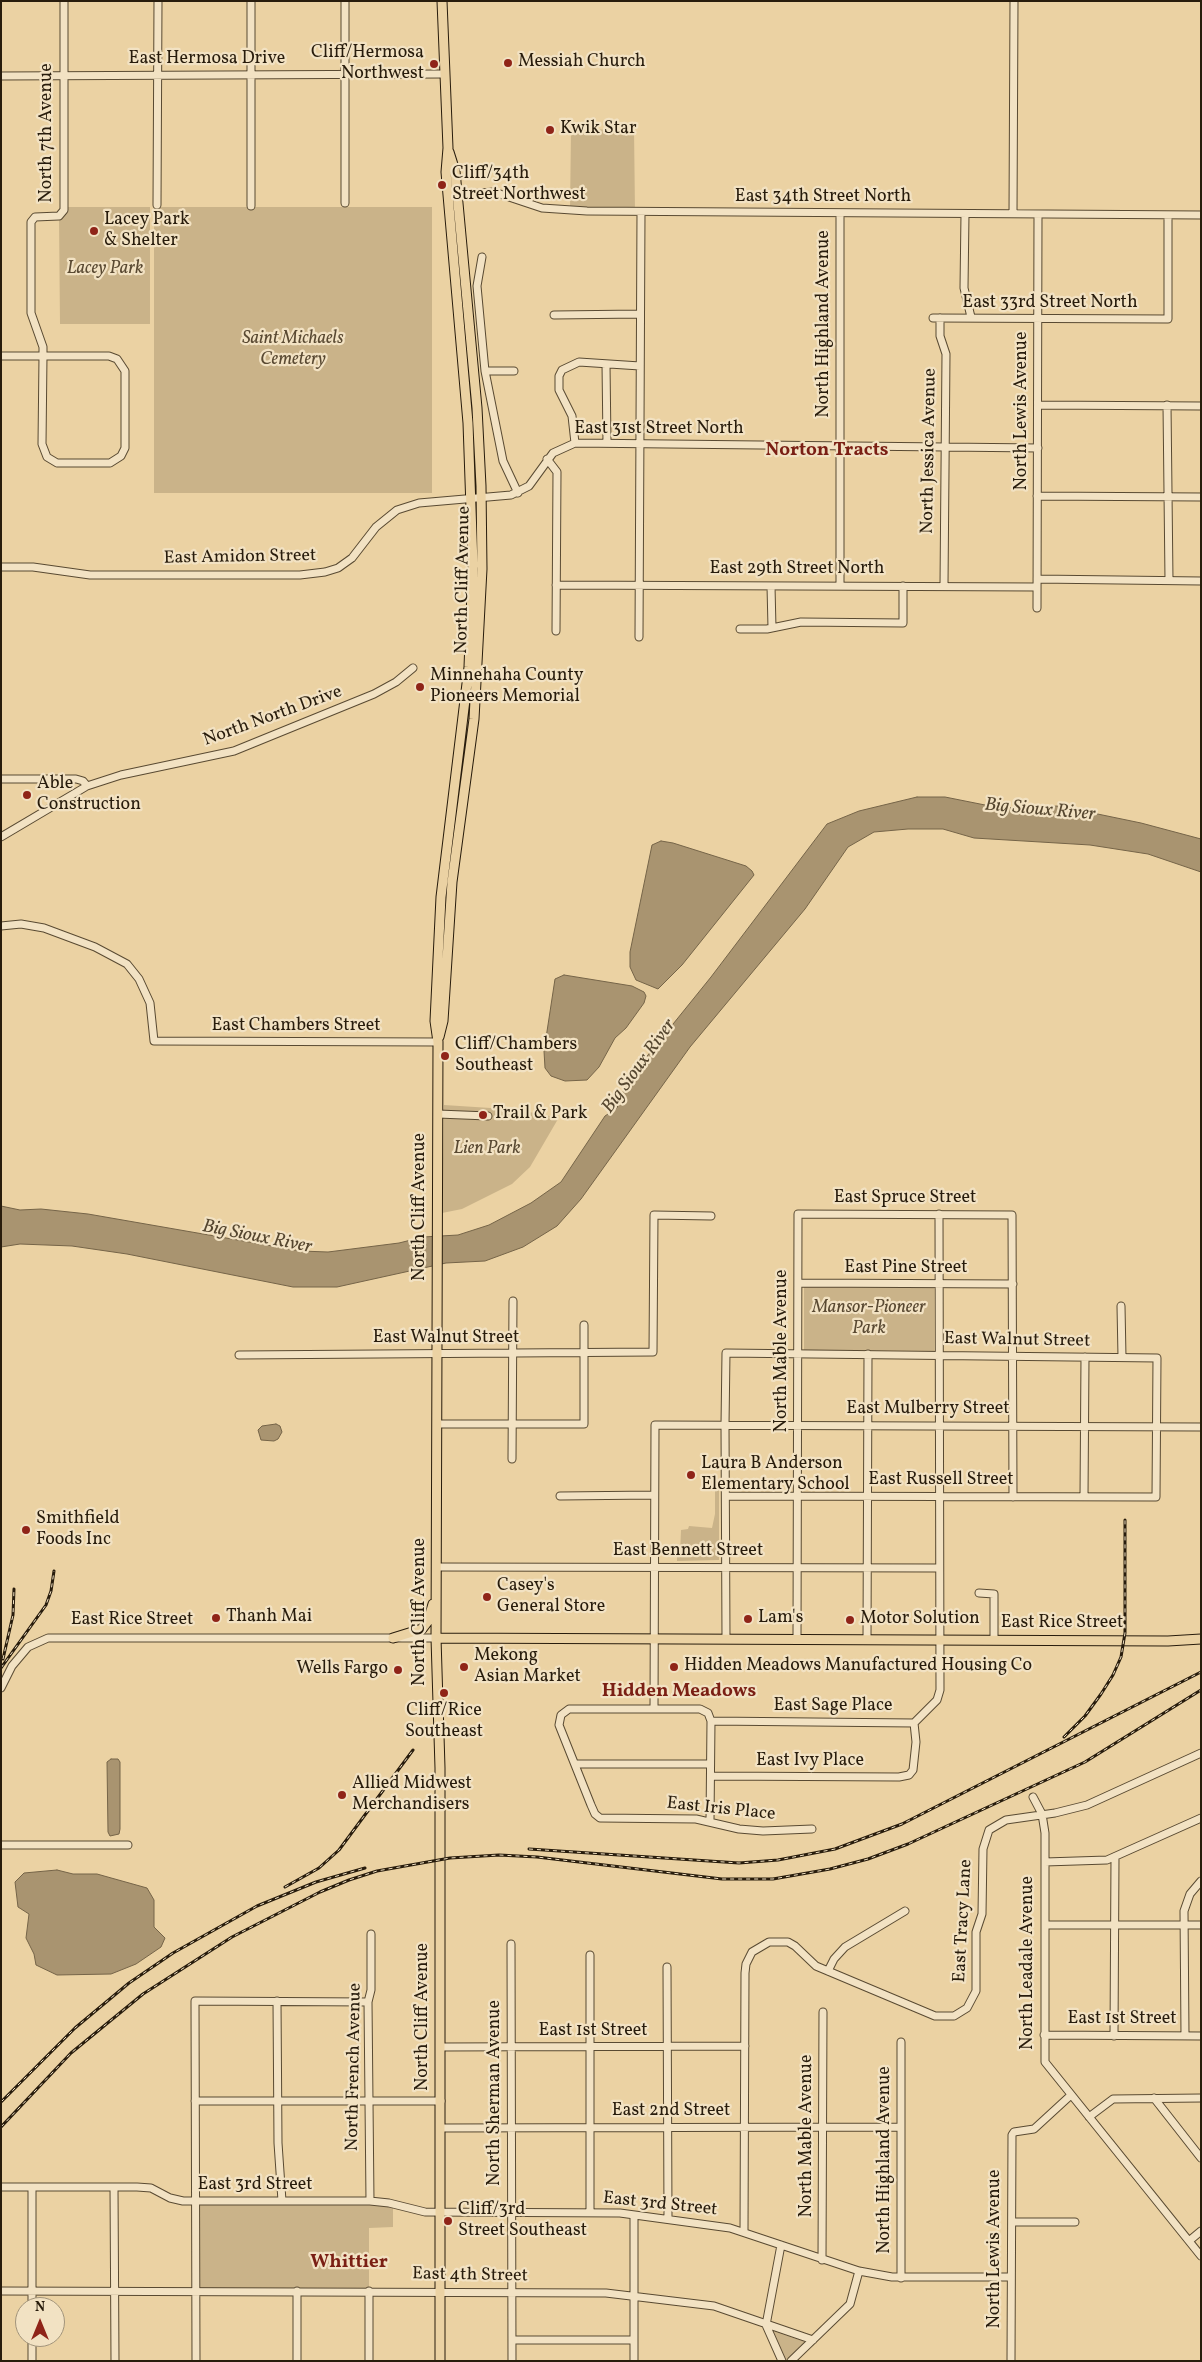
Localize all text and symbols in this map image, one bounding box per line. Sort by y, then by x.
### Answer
place label: Cliff/Hermosa Northwest [311,43,424,86]
street label: East Hermosa Drive [129,49,285,71]
place label: Messiah Church [518,52,646,74]
marker: Messiah Church [502,57,514,69]
marker: Cliff/Hermosa Northwest [428,58,440,70]
street label: North 7th Avenue [37,63,59,203]
place label: Kwik Star [560,119,636,141]
marker: Kwik Star [544,124,556,136]
place label: Cliff/34th Street Northwest [452,164,586,206]
marker: Cliff/34th Street Northwest [436,179,448,191]
street label: East 34th Street North [735,187,911,209]
place label: Lacey Park & Shelter [104,210,190,252]
marker: Lacey Park & Shelter [88,225,100,237]
street label: North Highland Avenue [814,230,836,418]
park label: Lacey Park [67,259,143,281]
street label: East 33rd Street North [962,293,1138,315]
park label: Saint Michaels Cemetery [242,329,344,372]
street label: North Lewis Avenue [1012,331,1034,491]
street label: North Jessica Avenue [918,368,942,534]
street label: East 31st Street North [574,419,744,441]
district label: Norton Tracts [765,441,889,463]
street label: North Cliff Avenue [452,506,476,654]
street label: East Amidon Street [163,546,317,570]
street label: East 29th Street North [709,559,885,581]
place label: Minnehaha County Pioneers Memorial [430,666,583,709]
marker: Minnehaha County Pioneers Memorial [414,681,426,693]
street label: North North Drive [201,682,345,752]
place label: Able Construction [37,774,141,816]
marker: Able Construction [21,789,33,801]
water label: Big Sioux River [984,795,1096,827]
water label: Big Sioux River [598,1015,682,1119]
street label: East Chambers Street [211,1016,381,1038]
place label: Cliff/Chambers Southeast [455,1035,577,1078]
marker: Cliff/Chambers Southeast [439,1050,451,1062]
place label: Trail & Park [493,1104,587,1126]
marker: Trail & Park [477,1109,489,1121]
street label: North Cliff Avenue [410,1133,432,1281]
park label: Lien Park [453,1139,521,1161]
street label: East Spruce Street [834,1188,976,1210]
water label: Big Sioux River [200,1216,314,1260]
street label: East Pine Street [844,1258,968,1280]
street label: North Mable Avenue [772,1270,794,1432]
park label: Mansor-Pioneer Park [812,1298,926,1340]
street label: East Walnut Street [373,1328,519,1350]
street label: East Walnut Street [944,1329,1090,1353]
street label: East Mulberry Street [846,1399,1010,1421]
place label: Laura B Anderson Elementary School [701,1454,850,1496]
marker: Laura B Anderson Elementary School [685,1469,697,1481]
street label: East Russell Street [868,1470,1014,1492]
place label: Smithfield Foods Inc [36,1509,120,1552]
marker: Smithfield Foods Inc [20,1524,32,1536]
street label: North Cliff Avenue [410,1538,432,1686]
street label: East Bennett Street [613,1541,763,1563]
place label: Casey's General Store [497,1576,605,1618]
marker: Casey's General Store [481,1591,493,1603]
place label: Thanh Mai [226,1607,312,1629]
place label: Lam's [758,1608,803,1630]
place label: Motor Solution [860,1609,980,1631]
street label: East Rice Street [71,1610,193,1632]
marker: Thanh Mai [210,1612,222,1624]
marker: Lam's [742,1613,754,1625]
street label: East Rice Street [1001,1613,1123,1635]
marker: Motor Solution [844,1614,856,1626]
place label: Mekong Asian Market [474,1646,581,1688]
place label: Hidden Meadows Manufactured Housing Co [684,1656,1032,1678]
place label: Wells Fargo [296,1659,388,1681]
marker: Mekong Asian Market [458,1661,470,1673]
marker: Hidden Meadows Manufactured Housing Co [668,1661,680,1673]
marker: Wells Fargo [392,1664,404,1676]
district label: Hidden Meadows [602,1682,756,1704]
marker: Cliff/Rice Southeast [438,1687,450,1699]
street label: East Sage Place [773,1696,893,1718]
place label: Cliff/Rice Southeast [405,1701,483,1744]
street label: East Ivy Place [756,1751,864,1773]
place label: Allied Midwest Merchandisers [352,1774,472,1816]
marker: Allied Midwest Merchandisers [336,1789,348,1801]
street label: East Iris Place [665,1794,777,1826]
street label: East Tracy Lane [950,1859,978,1983]
street label: North Leadale Avenue [1018,1876,1040,2050]
street label: North Cliff Avenue [413,1943,435,2091]
street label: North French Avenue [343,1983,367,2151]
street label: North Sherman Avenue [485,2000,507,2186]
street label: East 1st Street [1067,2009,1177,2031]
street label: East 1st Street [538,2021,648,2043]
street label: North Mable Avenue [797,2055,819,2217]
street label: North Highland Avenue [875,2066,897,2254]
street label: East 2nd Street [612,2101,730,2123]
street label: North Lewis Avenue [985,2169,1007,2329]
street label: East 3rd Street [197,2175,313,2197]
street label: East 3rd Street [602,2188,718,2222]
place label: Cliff/3rd Street Southeast [458,2200,587,2242]
marker: Cliff/3rd Street Southeast [442,2215,454,2227]
district label: Whittier [310,2253,388,2275]
street label: East 4th Street [412,2264,528,2288]
north arrow [15,2297,65,2347]
text: N [35,2298,45,2317]

